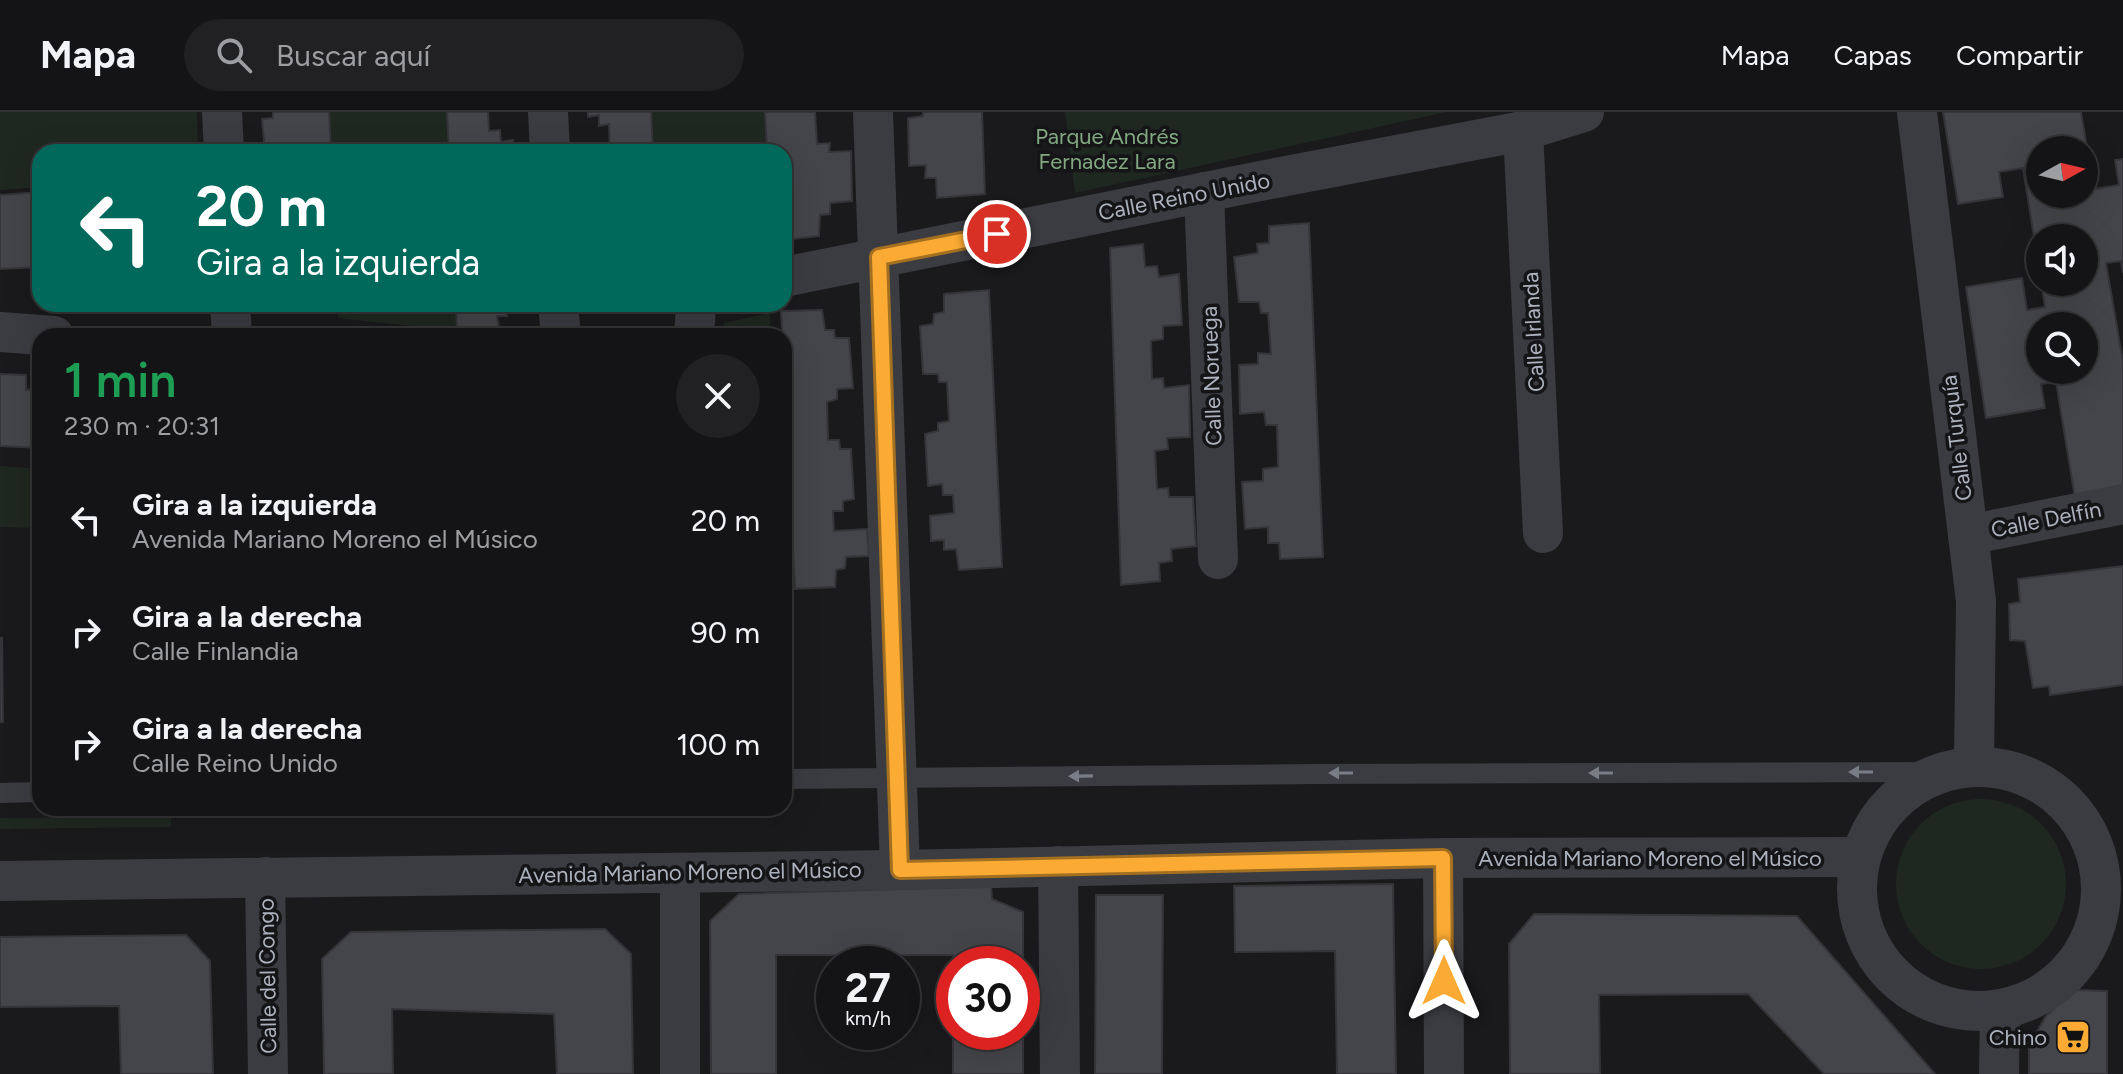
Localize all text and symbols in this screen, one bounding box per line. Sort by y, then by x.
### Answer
search box [184,19,744,91]
text: Mapa [40,32,136,78]
icon: search [212,33,256,77]
text: Buscar aquí [276,37,430,74]
text: Mapa [1721,38,1790,72]
text: Capas [1834,38,1912,72]
text: Compartir [1956,38,2083,72]
park label: Parque Andrés Fernadez Lara [1035,123,1179,175]
north arrow [2026,136,2098,208]
map controls [2026,136,2098,384]
street label: Calle Reino Unido [1096,167,1272,226]
text: 20 m [196,173,327,240]
icon: left [64,176,168,280]
pin [963,200,1031,268]
icon: arrive [975,212,1019,256]
button: sound [2026,224,2098,296]
text: Gira a la izquierda [196,241,480,284]
street label: Calle Irlanda [1517,271,1550,393]
street label: Calle Noruega [1196,306,1227,446]
button: search [2026,312,2098,384]
text: 1 min [64,351,176,409]
button: close [676,354,760,438]
street label: Calle Turquía [1935,374,1978,502]
text: 230 m · 20:31 [64,410,220,442]
text: Gira a la izquierda [132,486,377,523]
street label: Calle Delfín [1989,496,2103,543]
icon: left [64,498,108,542]
text: 20 m [691,502,760,539]
text: Avenida Mariano Moreno el Músico [132,523,538,555]
text: Gira a la derecha [132,598,362,635]
icon: right [64,610,108,654]
text: 90 m [691,614,760,651]
text: Calle Finlandia [132,635,299,667]
text: Gira a la derecha [132,710,362,747]
icon: right [64,722,108,766]
text: 100 m [676,726,760,763]
text: Calle Reino Unido [132,747,338,779]
one-way arrow [1848,766,1873,778]
one-way arrow [1328,767,1353,780]
one-way arrow [1588,767,1613,779]
one-way arrow [1068,770,1093,782]
street label: Avenida Mariano Moreno el Músico [1478,845,1822,872]
street label: Avenida Mariano Moreno el Músico [518,856,862,889]
street label: Calle del Congo [253,898,282,1054]
position arrow [1402,939,1486,1023]
speed limit sign: 30 [936,946,1040,1050]
text: 27 [845,964,891,1012]
text: km/h [845,1006,891,1030]
supermarket icon: Chino [2054,1018,2092,1056]
place label: Chino [1989,1024,2047,1051]

